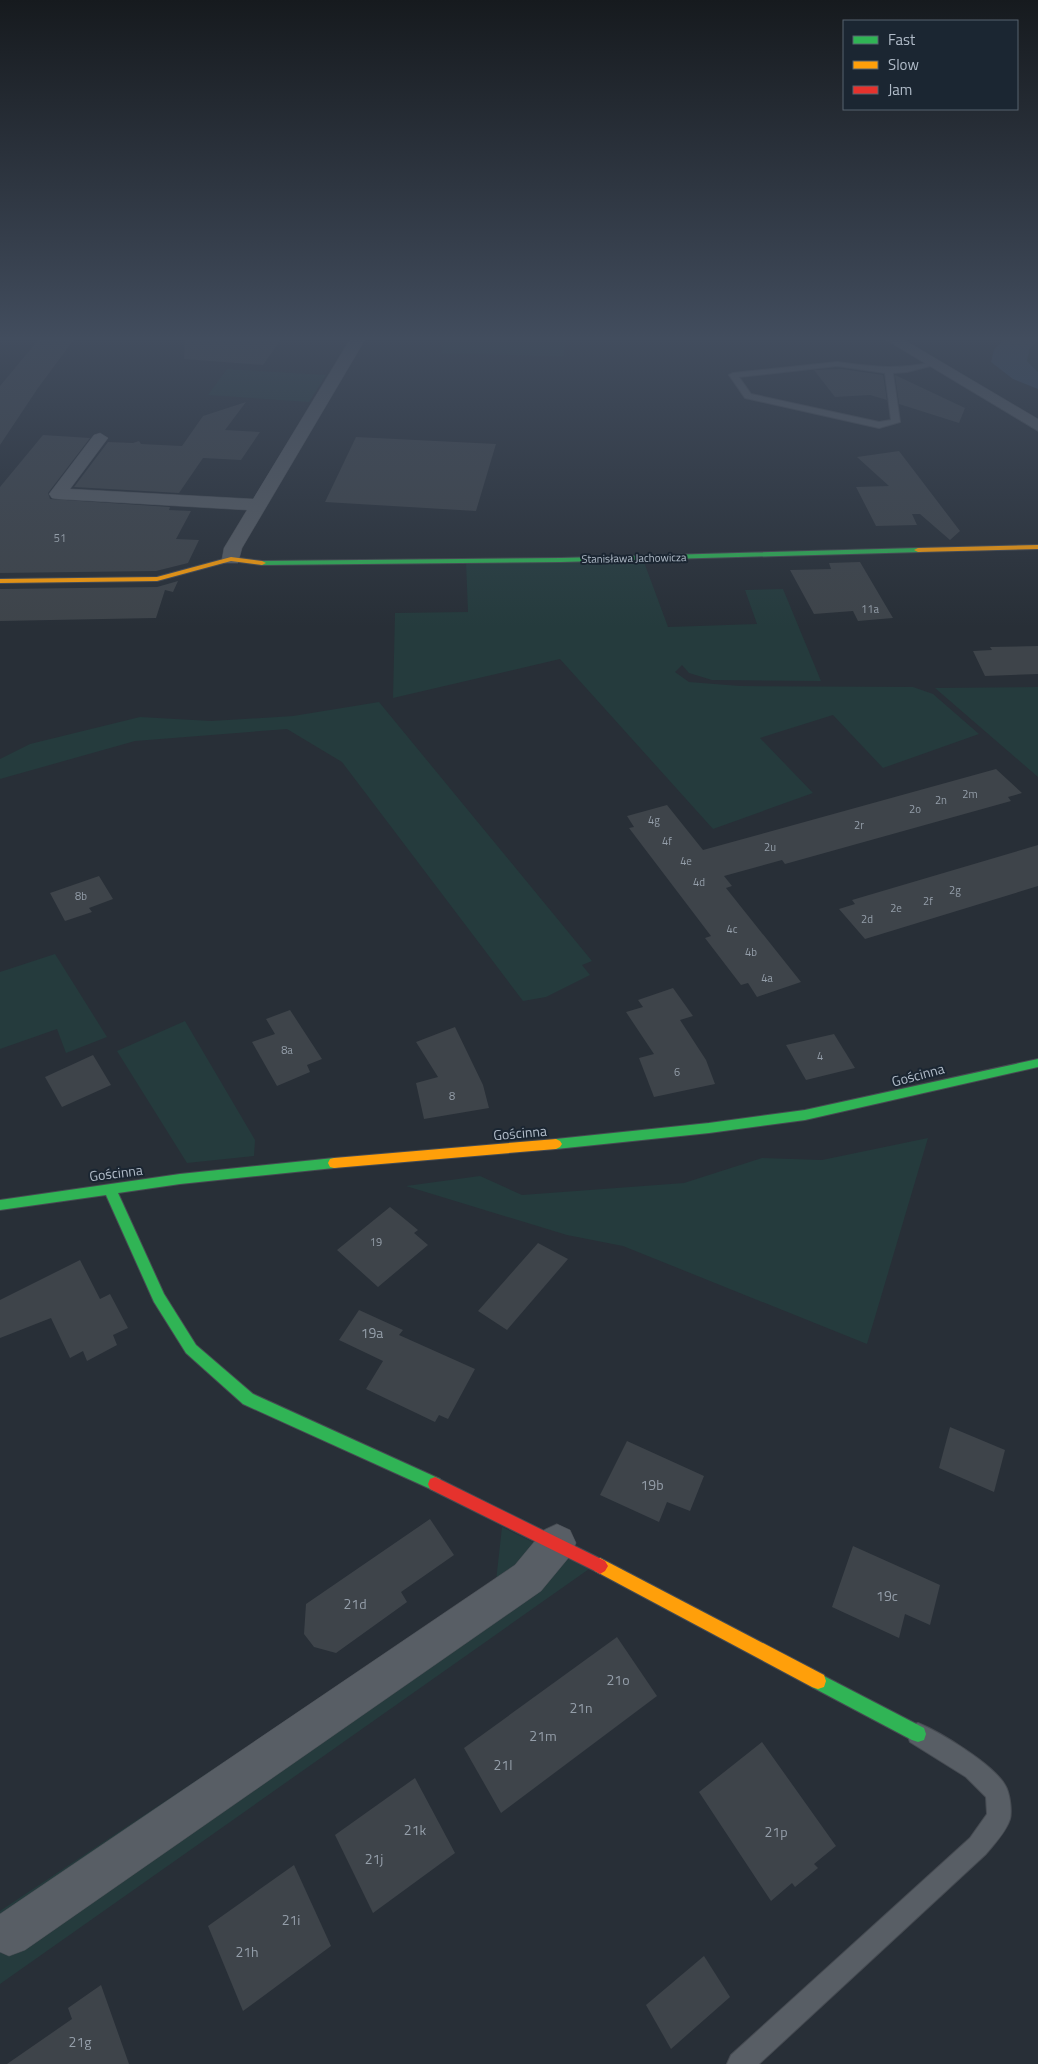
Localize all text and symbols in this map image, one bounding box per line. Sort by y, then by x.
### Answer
legend [843,20,1018,110]
text: Fast [888,28,916,51]
text: Slow [888,53,919,76]
text: Jam [888,78,912,101]
house number: 51 [54,530,66,546]
street label: Stanisława Jachowicza [581,549,687,567]
house number: 11a [861,601,879,617]
house number: 2m [962,786,978,802]
house number: 2n [935,792,947,808]
house number: 2o [909,801,921,817]
house number: 4g [648,812,660,828]
house number: 2r [854,817,864,833]
house number: 4f [662,833,672,849]
house number: 2u [764,839,776,855]
house number: 4e [680,853,692,869]
house number: 4d [693,874,705,890]
house number: 2g [949,882,961,898]
house number: 8b [75,888,87,904]
house number: 2f [923,893,933,909]
house number: 2e [890,900,902,916]
house number: 2d [861,911,873,927]
house number: 4c [727,921,738,937]
house number: 4b [745,944,757,960]
house number: 4a [761,970,773,986]
house number: 8a [281,1042,293,1058]
house number: 4 [817,1048,823,1064]
street label: Gościnna [889,1057,947,1092]
house number: 6 [674,1064,680,1080]
house number: 8 [449,1088,455,1104]
street label: Gościnna [492,1120,548,1145]
street label: Gościnna [88,1159,144,1186]
house number: 19 [370,1234,382,1250]
house number: 19a [361,1322,383,1343]
house number: 19b [640,1474,664,1495]
house number: 19c [876,1585,898,1606]
house number: 21d [343,1593,367,1614]
house number: 21o [606,1669,630,1690]
house number: 21n [569,1697,593,1718]
house number: 21m [529,1725,557,1746]
house number: 21l [494,1754,512,1775]
house number: 21k [404,1819,426,1840]
house number: 21p [764,1821,788,1842]
house number: 21j [365,1848,383,1869]
house number: 21i [282,1909,300,1930]
house number: 21h [235,1941,259,1962]
house number: 21g [69,2031,91,2052]

